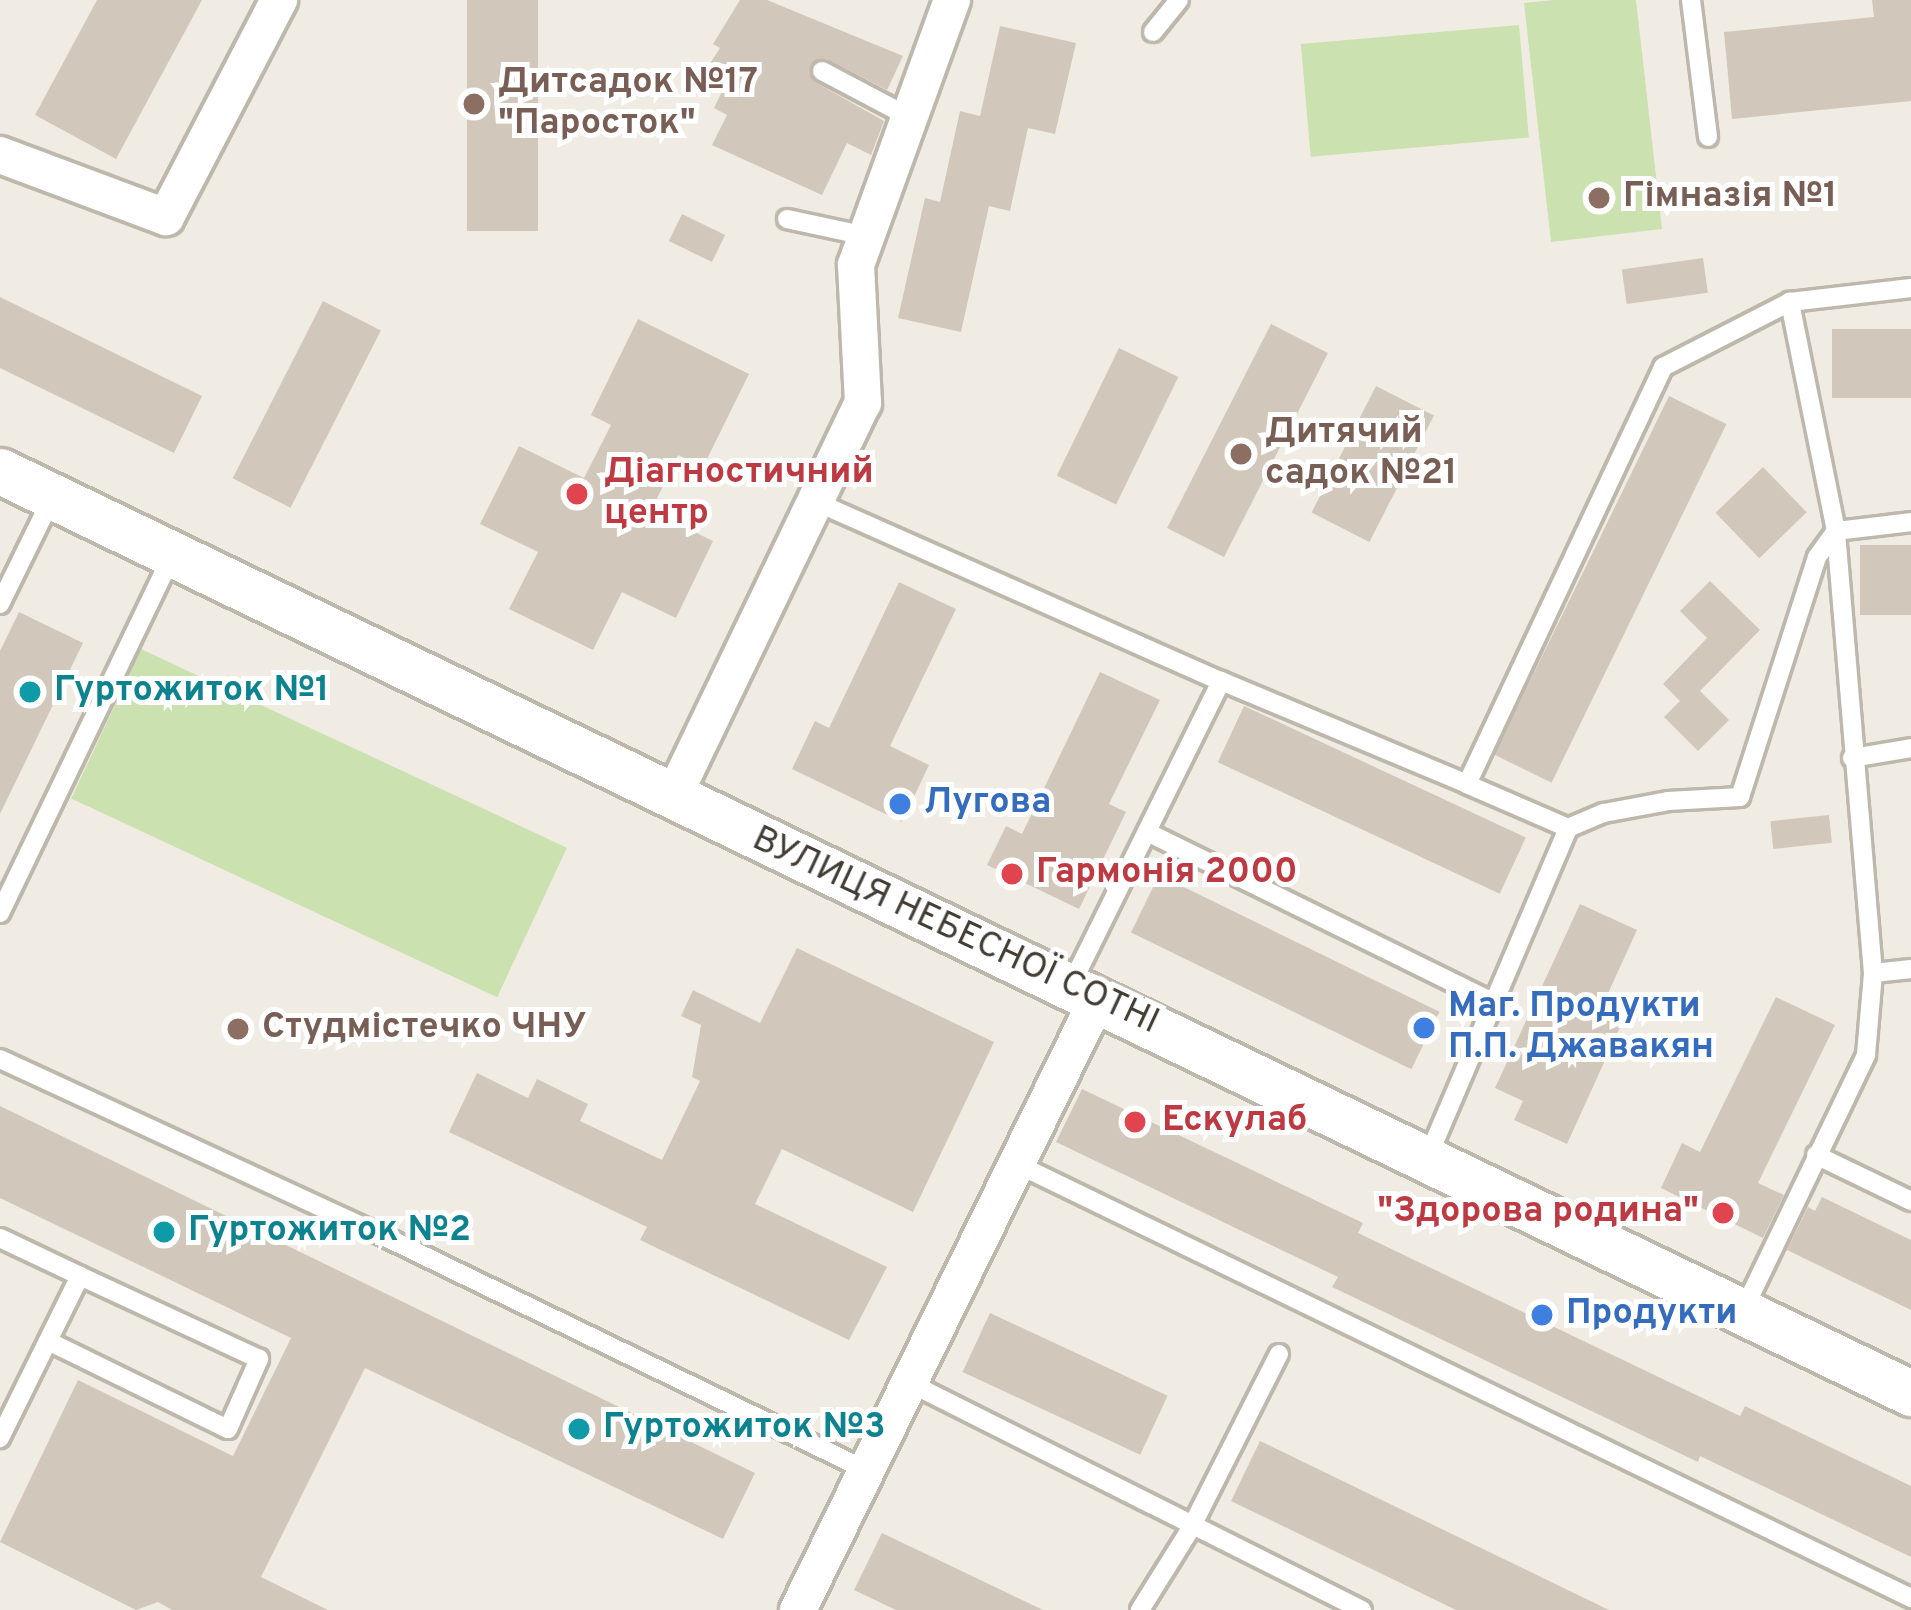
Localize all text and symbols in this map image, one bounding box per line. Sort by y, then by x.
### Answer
place label: Дитсадок №17 "Паросток" [498,61,758,146]
marker: Дитсадок №17 "Паросток" [461,91,487,117]
place label: Гімназія №1 [1623,176,1837,220]
marker: Гімназія №1 [1586,185,1612,211]
place label: Дитячий садок №21 [1265,411,1457,496]
marker: Дитячий садок №21 [1228,441,1254,467]
place label: Діагностичний центр [604,451,874,536]
marker: Діагностичний центр [561,478,593,510]
place label: Гуртожиток №1 [54,670,329,714]
marker: Гуртожиток №1 [17,679,43,705]
place label: Лугова [924,782,1051,826]
marker: Лугова [887,791,913,817]
street label: ВУЛИЦЯ НЕБЕСНОЇ СОТНІ [745,819,1165,1045]
place label: Гармонія 2000 [1036,852,1298,896]
marker: Гармонія 2000 [999,861,1025,887]
place label: Маг. Продукти П.П. Джавакян [1448,985,1714,1070]
place label: Студмістечко ЧНУ [262,1007,586,1051]
marker: Маг. Продукти П.П. Джавакян [1411,1015,1437,1041]
marker: Студмістечко ЧНУ [225,1016,251,1042]
place label: Ескулаб [1162,1100,1308,1144]
marker: Ескулаб [1119,1106,1151,1138]
place label: "Здорова родина" [1377,1191,1699,1235]
marker: "Здорова родина" [1710,1200,1736,1226]
place label: Гуртожиток №2 [188,1210,471,1254]
marker: Гуртожиток №2 [151,1219,177,1245]
place label: Продукти [1566,1293,1738,1337]
marker: Продукти [1529,1302,1555,1328]
place label: Гуртожиток №3 [603,1407,885,1451]
marker: Гуртожиток №3 [566,1416,592,1442]

